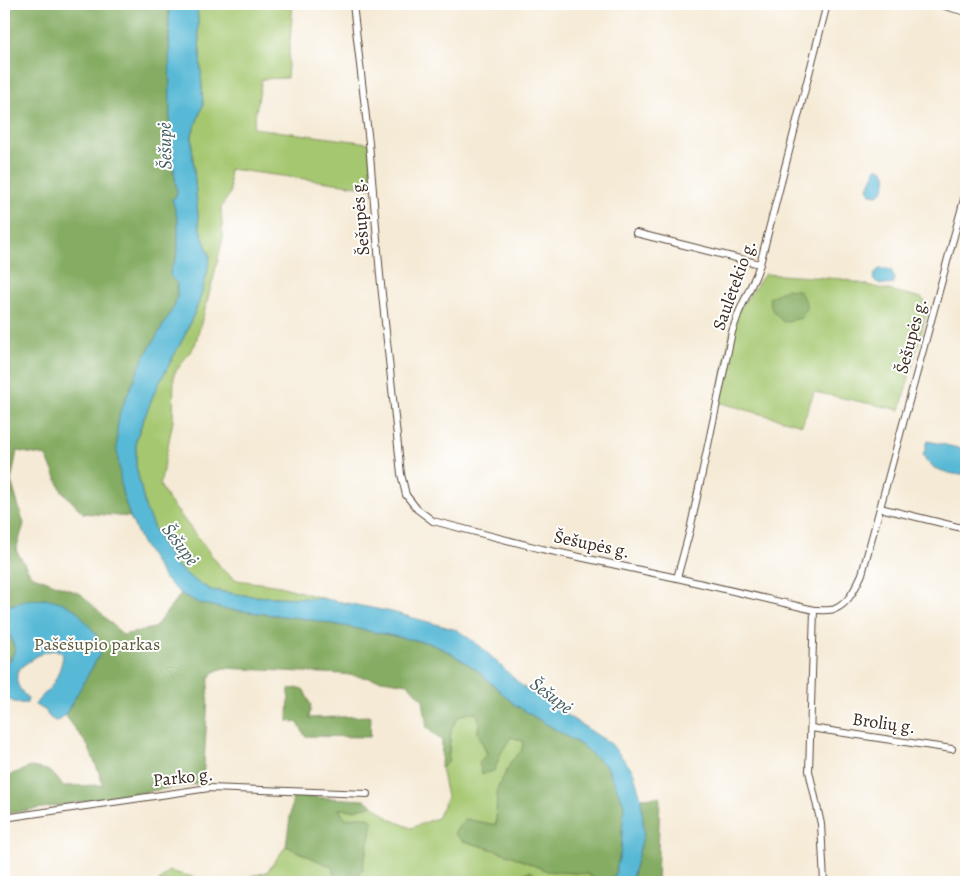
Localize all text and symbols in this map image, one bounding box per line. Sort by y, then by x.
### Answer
water label: Šešupė [152,122,178,170]
street label: Šešupės g. [345,178,375,256]
street label: Saulėtekio g. [707,236,761,334]
street label: Šešupės g. [889,296,933,376]
water label: Šešupė [156,518,205,572]
street label: Šešupės g. [552,524,632,564]
park label: Pašešupio parkas [34,632,160,656]
water label: Šešupė [525,671,578,721]
street label: Brolių g. [851,707,917,739]
street label: Parko g. [152,762,214,792]

